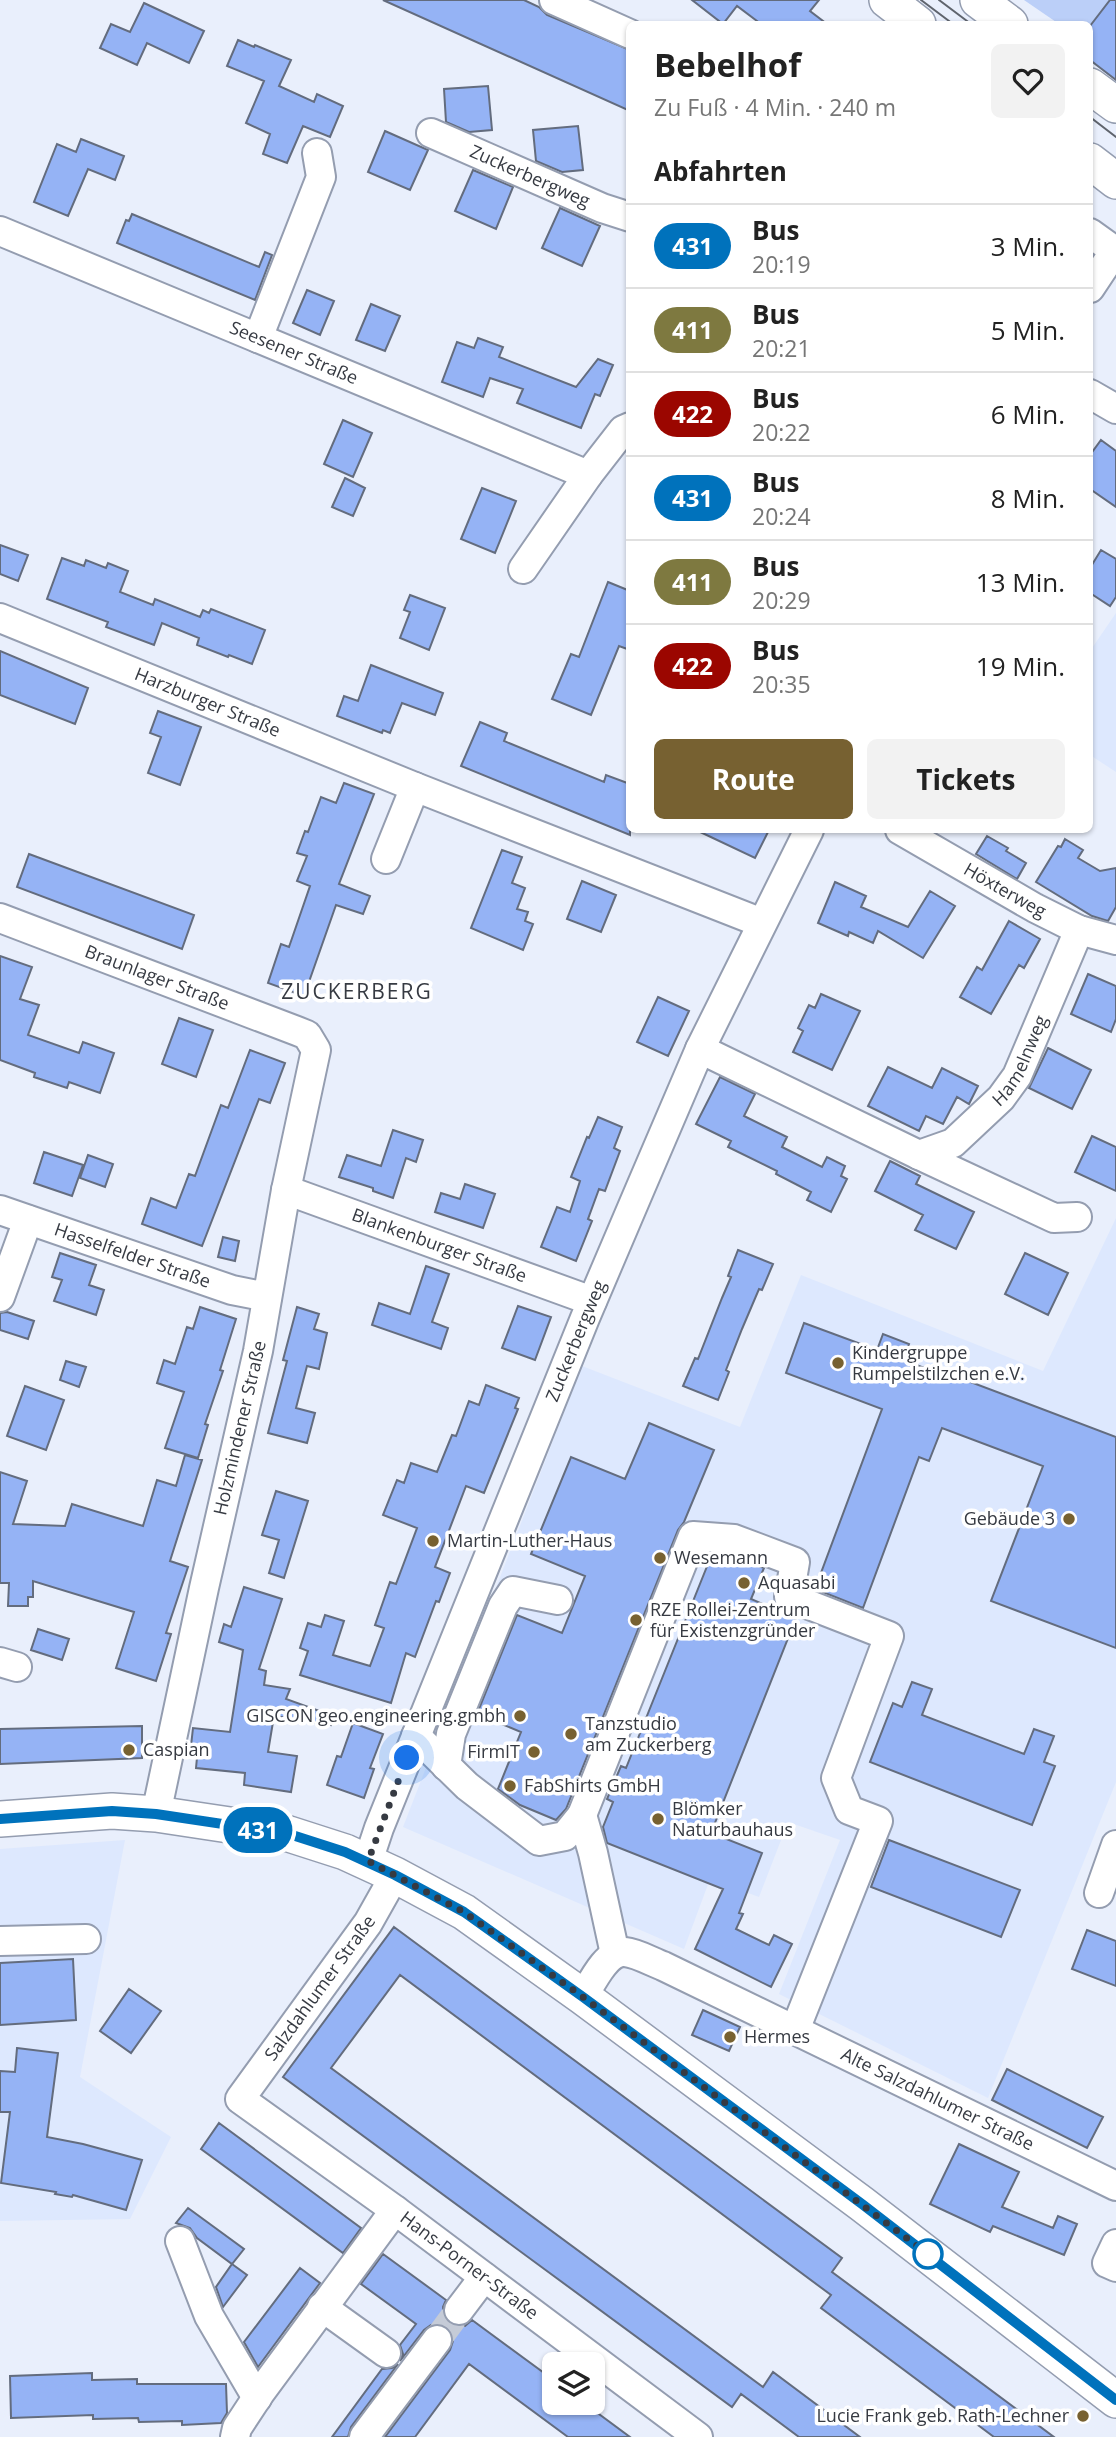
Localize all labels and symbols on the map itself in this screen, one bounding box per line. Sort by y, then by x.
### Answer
street label: Zuckerbergweg [466,139,594,212]
street label: Seesener Straße [226,315,362,389]
street label: Harzburger Straße [131,661,284,742]
street label: Höxterweg [960,856,1051,923]
street label: Braunlager Straße [82,938,233,1015]
district label: ZUCKERBERG [281,977,433,1005]
street label: Hamelnweg [987,1011,1053,1111]
street label: Blankenburger Straße [349,1202,530,1287]
street label: Hasselfelder Straße [51,1217,214,1293]
street label: Zuckerbergweg [539,1276,611,1405]
street label: Holzmindener Straße [207,1338,271,1517]
place label: Kindergruppe Rumpelstilzchen e.V. [852,1340,1025,1385]
marker: Kindergruppe Rumpelstilzchen e.V. [830,1355,846,1371]
place label: Gebäude 3 [964,1506,1055,1530]
marker: Gebäude 3 [1061,1511,1077,1527]
place label: Martin-Luther-Haus [447,1528,612,1552]
marker: Martin-Luther-Haus [425,1533,441,1549]
place label: Wesemann [674,1545,768,1569]
marker: Wesemann [652,1550,668,1566]
place label: Aquasabi [758,1570,836,1594]
marker: Aquasabi [736,1575,752,1591]
place label: RZE Rollei-Zentrum für Existenzgründer [650,1597,816,1642]
marker: RZE Rollei-Zentrum für Existenzgründer [628,1612,644,1628]
place label: GISCON geo.engineering.gmbh [246,1703,506,1727]
marker: GISCON geo.engineering.gmbh [512,1708,528,1724]
place label: Tanzstudio am Zuckerberg [585,1711,712,1756]
marker: Tanzstudio am Zuckerberg [563,1726,579,1742]
place label: Caspian [143,1737,210,1761]
place label: FirmIT [467,1739,520,1763]
your location [389,1740,424,1775]
marker: Caspian [121,1742,137,1758]
marker: FirmIT [526,1744,542,1760]
place label: FabShirts GmbH [524,1773,661,1797]
marker: FabShirts GmbH [502,1778,518,1794]
place label: Blömker Naturbauhaus [672,1796,793,1841]
line badge: 431 [218,1807,298,1853]
marker: Blömker Naturbauhaus [650,1811,666,1827]
street label: Salzdahlumer Straße [258,1910,380,2065]
place label: Hermes [744,2024,810,2048]
marker: Hermes [722,2029,738,2045]
street label: Alte Salzdahlumer Straße [838,2041,1038,2155]
street label: Hans-Porner-Straße [396,2205,544,2324]
unlabelled marker [913,2239,943,2269]
place label: Lucie Frank geb. Rath-Lechner [816,2403,1070,2427]
marker: Lucie Frank geb. Rath-Lechner [1075,2408,1091,2424]

